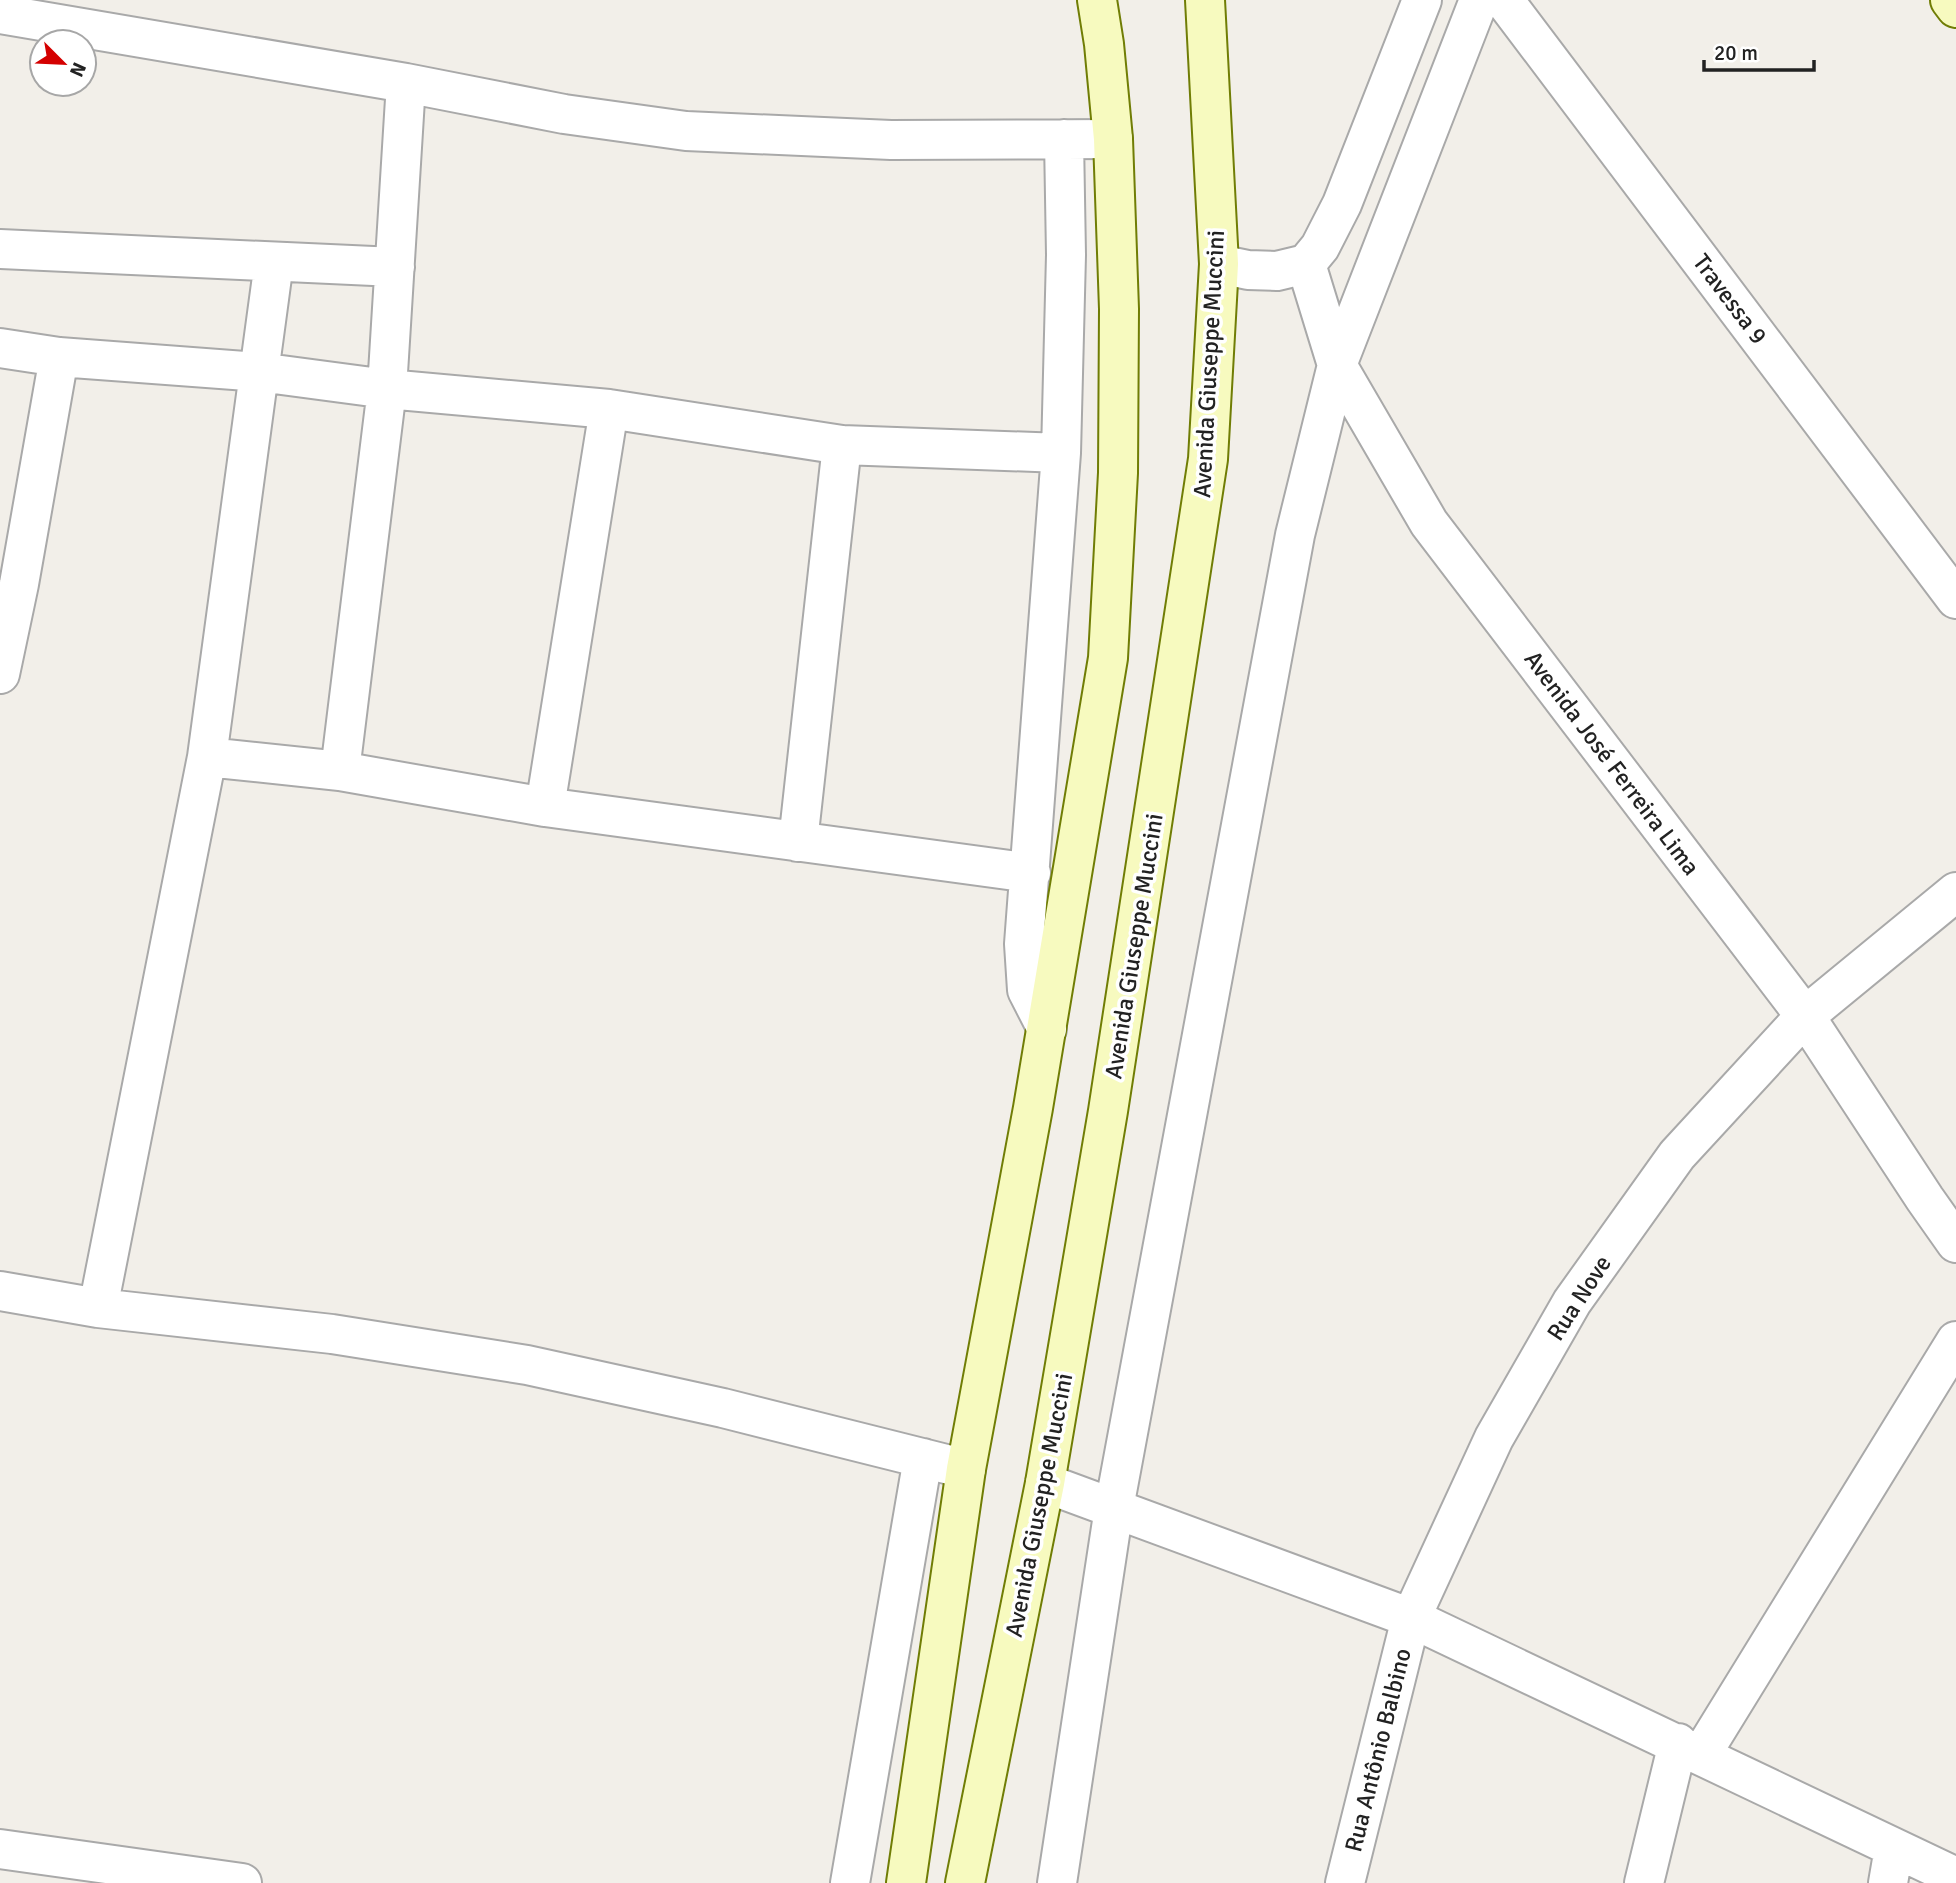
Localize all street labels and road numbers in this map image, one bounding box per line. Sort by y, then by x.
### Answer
street label: Avenida Giuseppe Muccini [1187,229,1231,499]
street label: Travessa 9 [1686,248,1774,350]
street label: Avenida José Ferreira Lima [1518,645,1706,881]
street label: Avenida Giuseppe Muccini [1098,811,1170,1081]
street label: Rua Nove [1540,1250,1618,1346]
street label: Avenida Giuseppe Muccini [999,1370,1079,1640]
street label: Rua Antônio Balbino [1338,1645,1418,1855]

